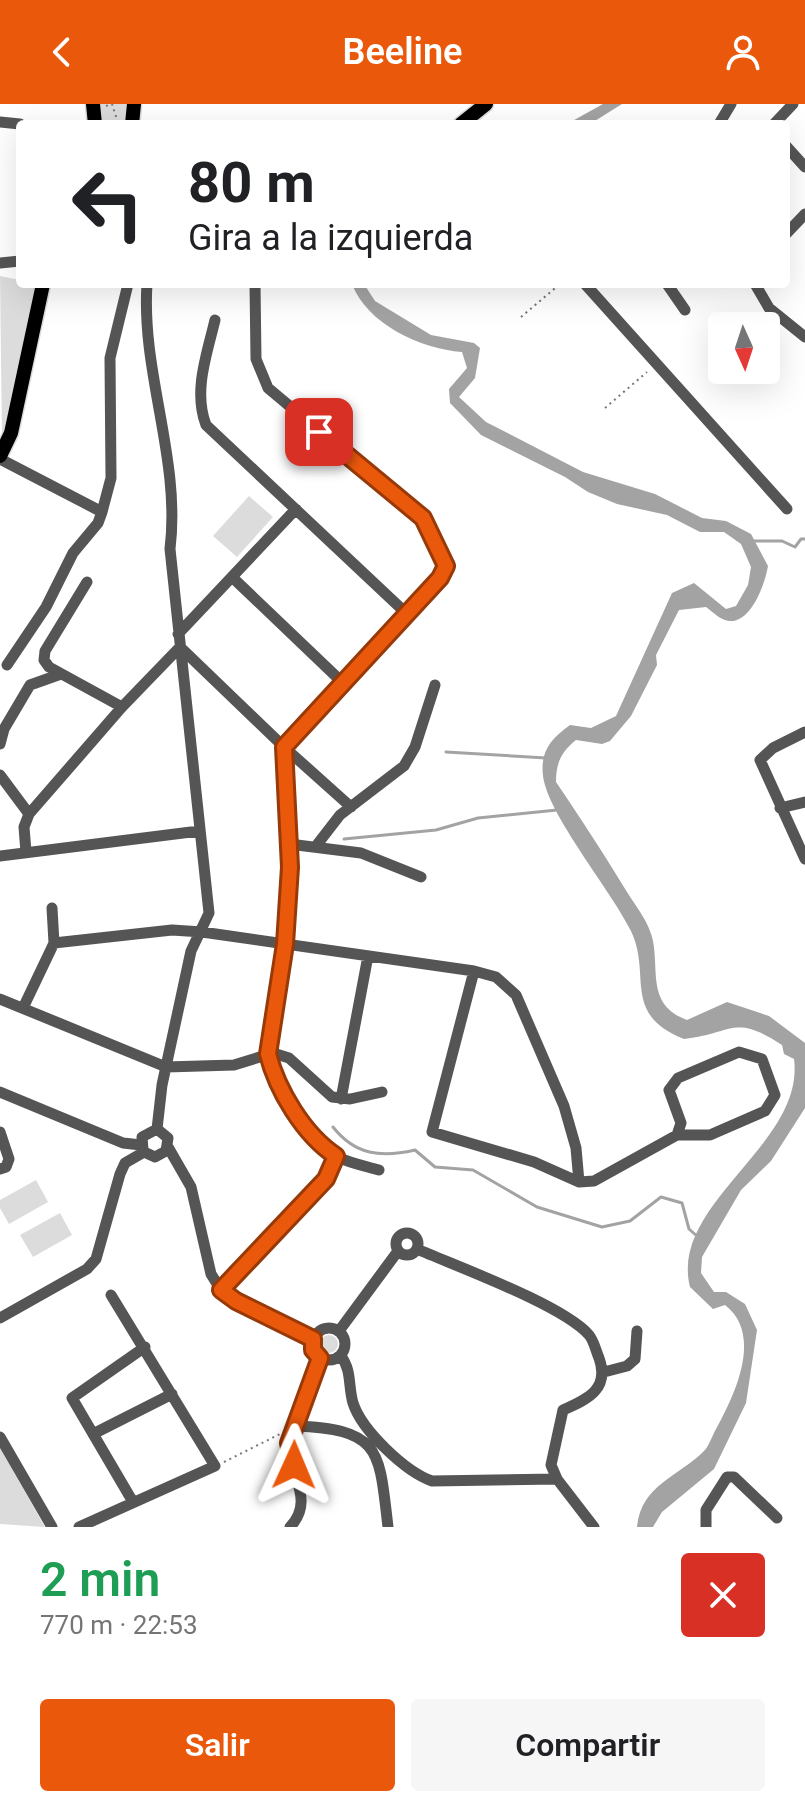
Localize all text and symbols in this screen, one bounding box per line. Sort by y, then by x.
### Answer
icon: back [40,30,84,74]
icon: person [721,30,765,74]
text: Beeline [343,31,462,73]
text: 80 m [188,150,315,216]
icon: left [56,152,160,256]
text: Gira a la izquierda [188,217,473,259]
north arrow [708,312,780,384]
map controls [708,312,780,384]
pin [285,398,353,466]
icon: arrive [297,410,341,454]
position arrow [252,1423,336,1507]
text: 2 min [40,1551,160,1608]
button: close [681,1553,765,1637]
text: 770 m · 22:53 [40,1610,198,1640]
button: Salir [40,1699,395,1791]
button: Compartir [411,1699,765,1791]

